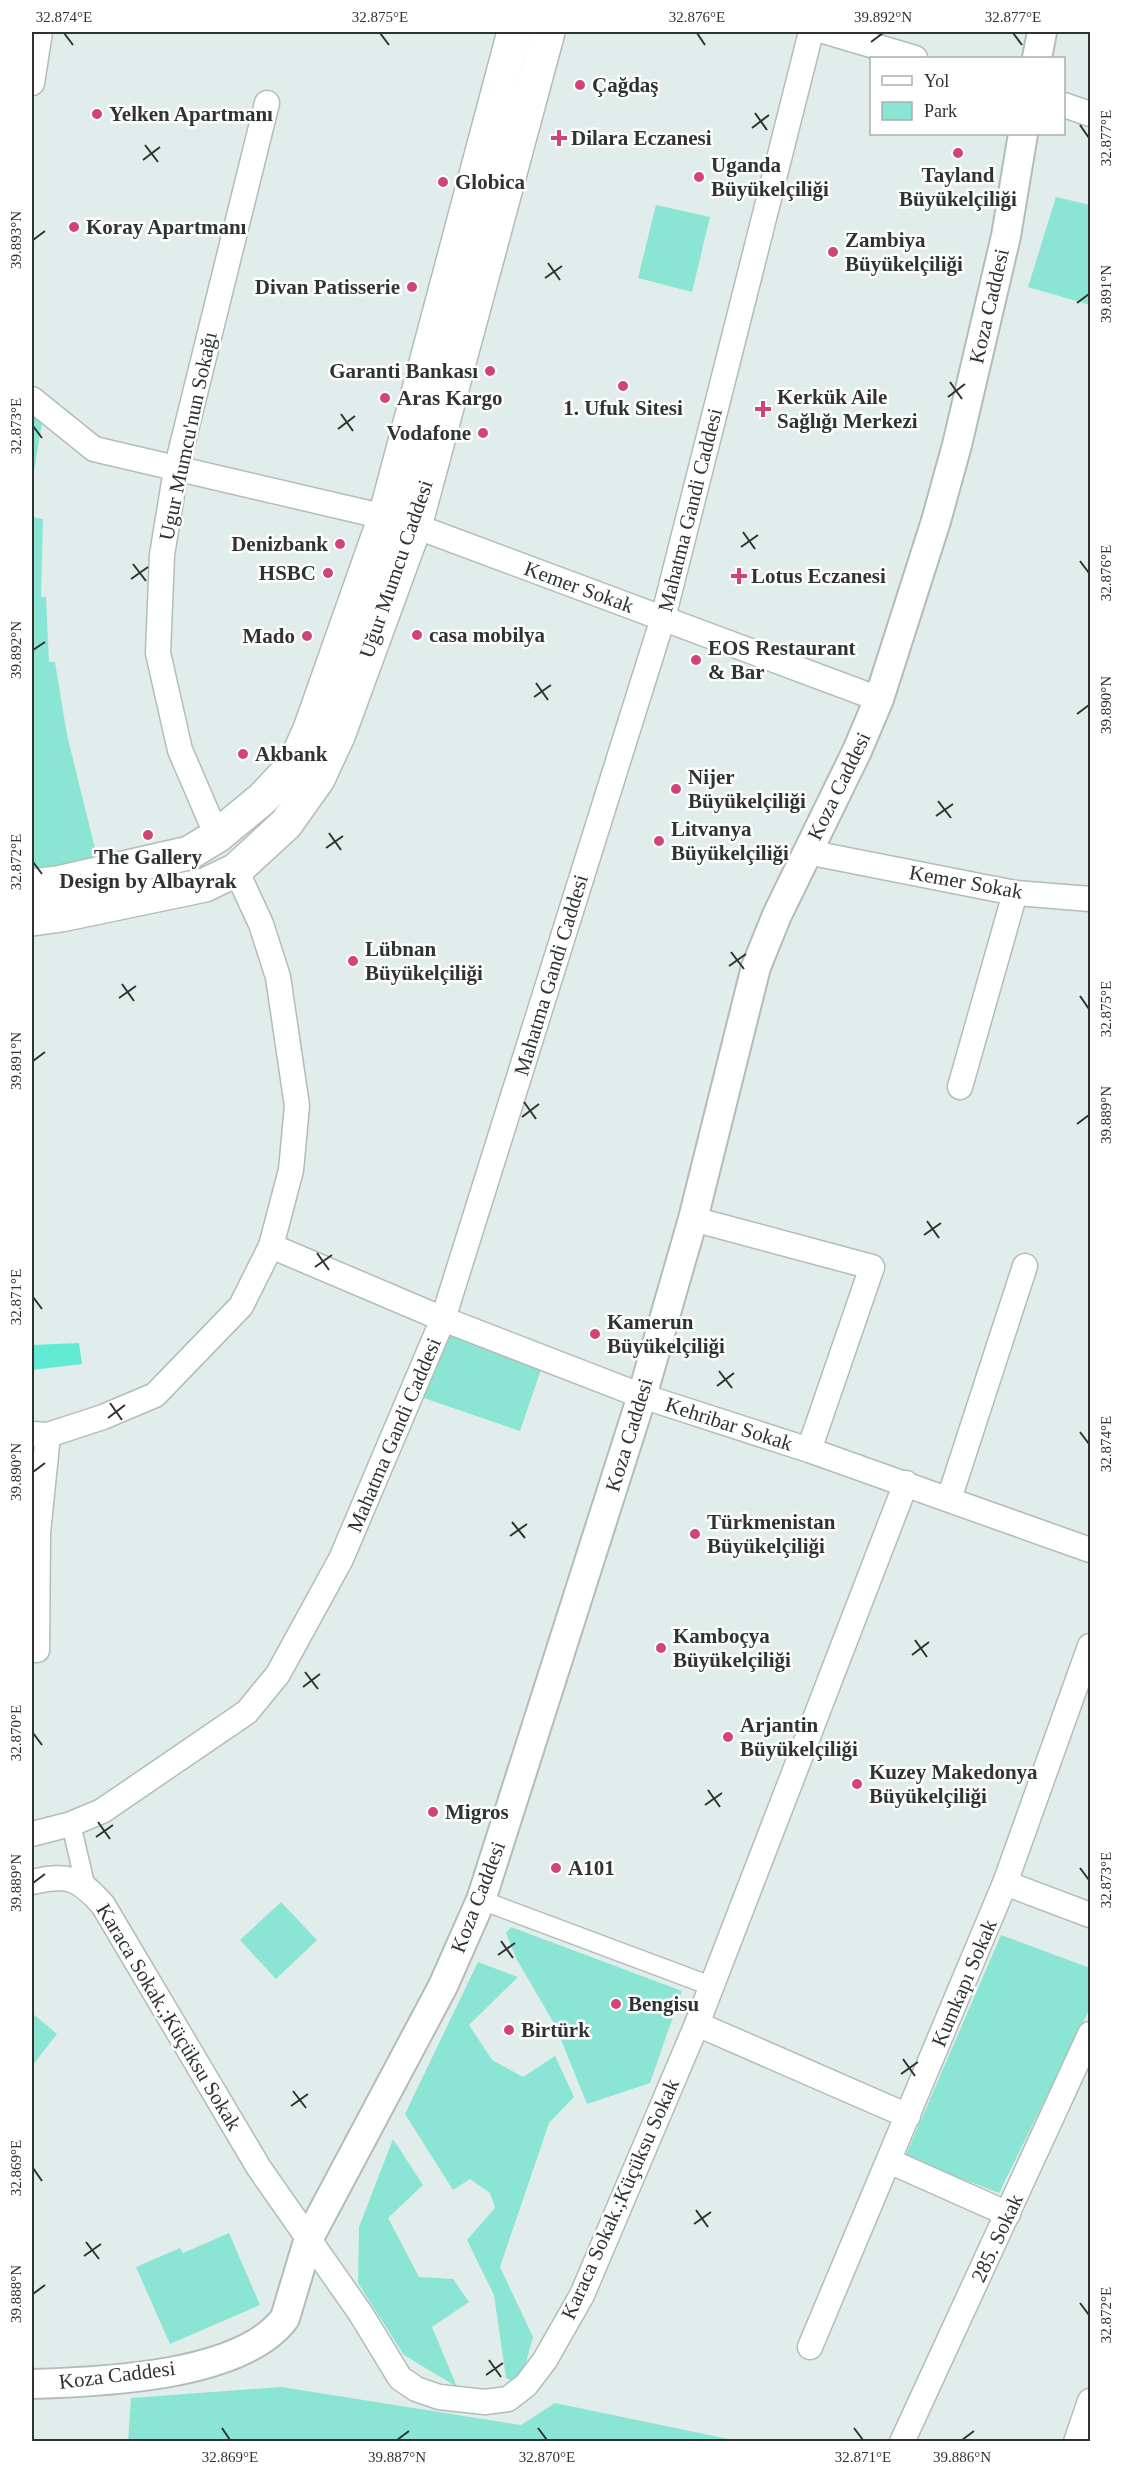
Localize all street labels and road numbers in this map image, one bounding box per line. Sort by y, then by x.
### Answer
street label: Koza Caddesi [964,246,1014,366]
street label: Ugur Mumcu'nun Sokağı [154,329,222,542]
street label: Mahatma Gandi Caddesi [653,406,727,614]
street label: Uğur Mumcu Caddesi [354,477,438,661]
street label: Kemer Sokak [521,556,638,618]
street label: Koza Caddesi [803,728,876,844]
street label: Kemer Sokak [907,860,1025,904]
street label: Mahatma Gandi Caddesi [509,872,593,1078]
street label: Mahatma Gandi Caddesi [342,1334,446,1536]
street label: Koza Caddesi [600,1375,658,1495]
street label: Kehribar Sokak [662,1392,796,1456]
street label: Koza Caddesi [446,1838,510,1956]
street label: Karaca Sokak.;Küçüksu Sokak [92,1899,247,2135]
street label: Kumkapı Sokak [926,1915,1002,2050]
street label: Karaca Sokak.;Küçüksu Sokak [556,2075,684,2323]
street label: 285. Sokak [966,2190,1028,2286]
street label: Koza Caddesi [57,2356,177,2394]

